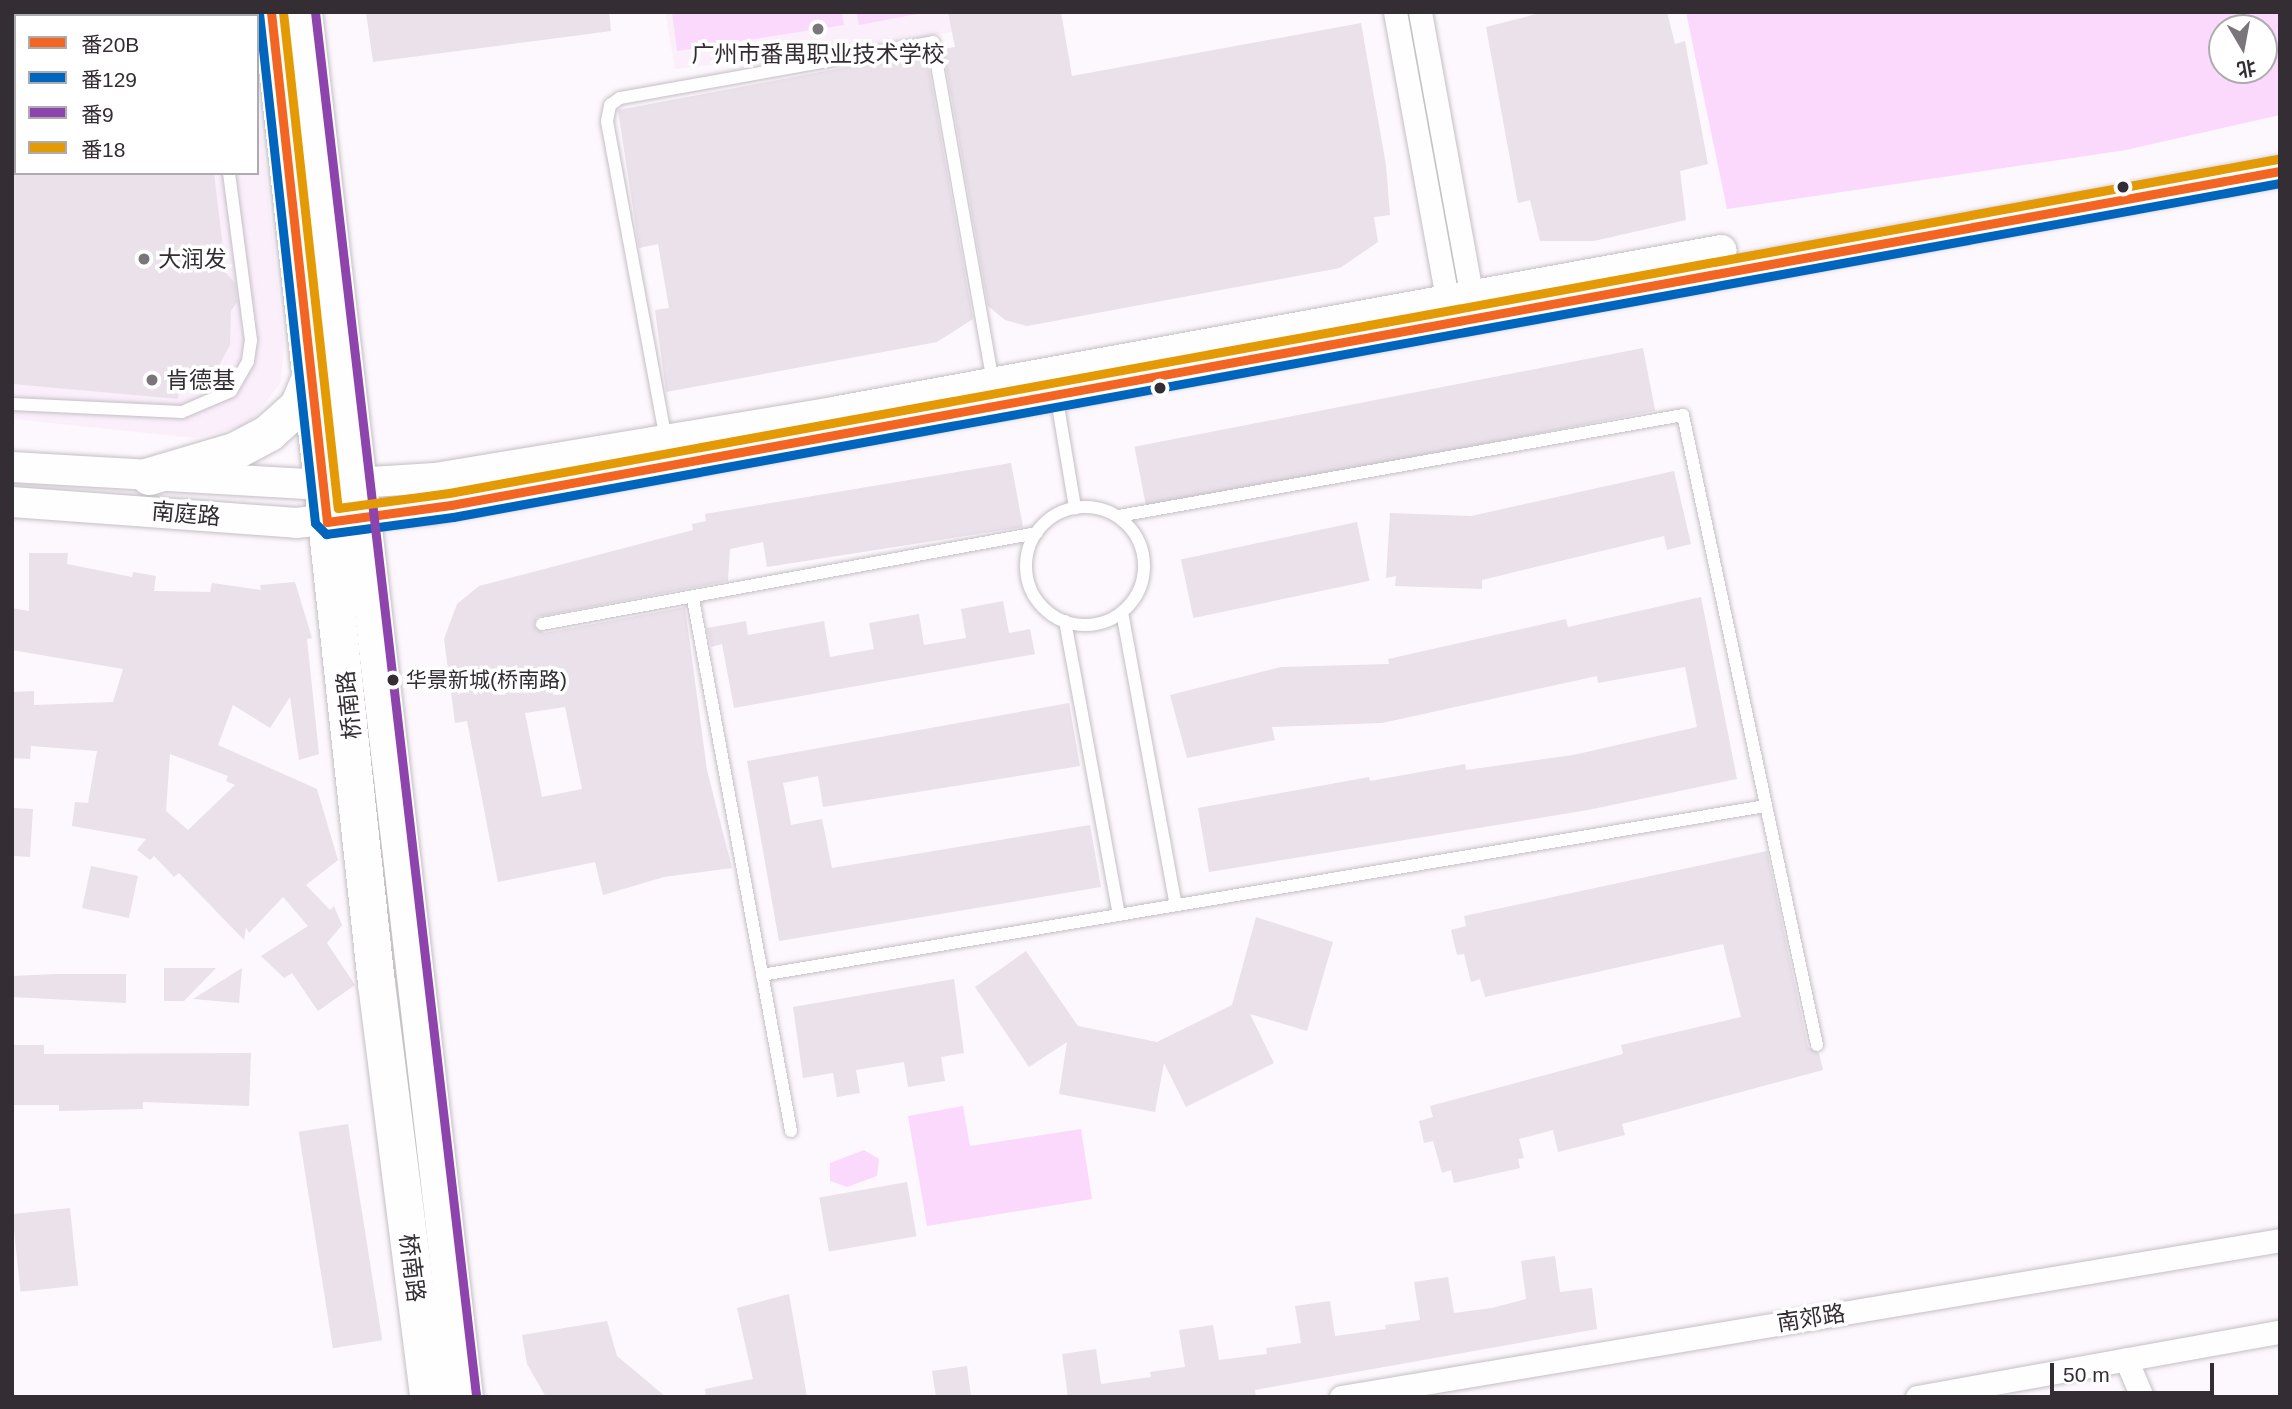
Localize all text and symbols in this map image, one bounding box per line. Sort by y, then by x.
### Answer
legend [14,14,259,175]
north arrow [2208,14,2278,84]
marker: 广州市番禺职业技术学校 [810,21,826,37]
text: 番20B [81,33,139,56]
place label: 广州市番禺职业技术学校 [692,40,944,68]
text: 北 [2235,56,2258,80]
text: 番129 [81,68,137,91]
text: 番9 [81,103,114,126]
text: 番18 [81,138,125,161]
unlabelled marker [2116,180,2130,194]
place label: 大润发 [158,245,227,273]
marker: 大润发 [136,251,152,267]
place label: 肯德基 [166,366,235,394]
marker: 肯德基 [144,372,160,388]
unlabelled marker [1153,381,1167,395]
street label: 南庭路 [150,497,222,531]
place label: 华景新城(桥南路) [406,667,567,693]
street label: 桥南路 [332,669,366,741]
marker: 华景新城(桥南路) [386,673,400,687]
street label: 桥南路 [394,1232,430,1304]
street label: 南郊路 [1775,1299,1847,1337]
scale bar [2054,1350,2218,1394]
text: 50 m [2063,1363,2110,1386]

